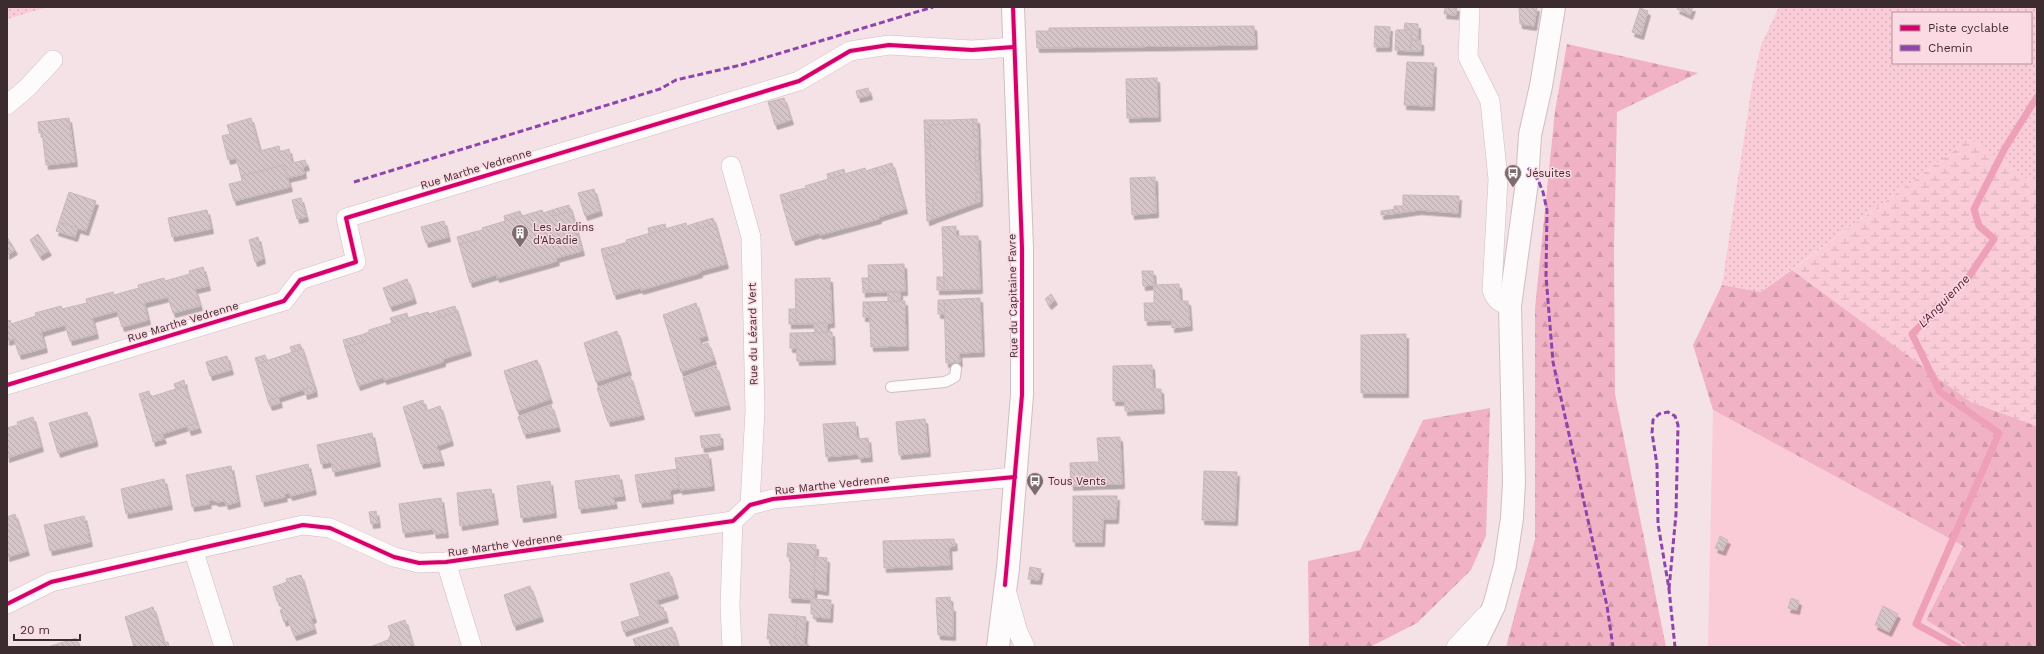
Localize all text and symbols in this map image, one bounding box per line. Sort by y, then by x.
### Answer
legend [1892,12,2032,64]
text: Piste cyclable [1928,21,2009,35]
text: Chemin [1928,41,1973,55]
street label: Rue Marthe Vedrenne [419,146,533,192]
bus stop icon: Jésuites [1503,163,1523,188]
place label: Jésuites [1526,167,1571,180]
place label: Les Jardins d'Abadie [533,221,594,247]
building icon: Les Jardins d'Abadie [510,223,530,248]
street label: Rue du Capitaine Favre [1005,234,1021,358]
water label: L'Anguienne [1915,272,1973,330]
street label: Rue du Lézard Vert [746,282,760,385]
street label: Rue Marthe Vedrenne [126,299,240,345]
bus stop icon: Tous Vents [1025,471,1045,496]
street label: Rue Marthe Vedrenne [774,473,890,497]
place label: Tous Vents [1048,475,1106,488]
street label: Rue Marthe Vedrenne [447,531,563,559]
scale bar [14,616,80,642]
text: 20 m [20,623,50,637]

